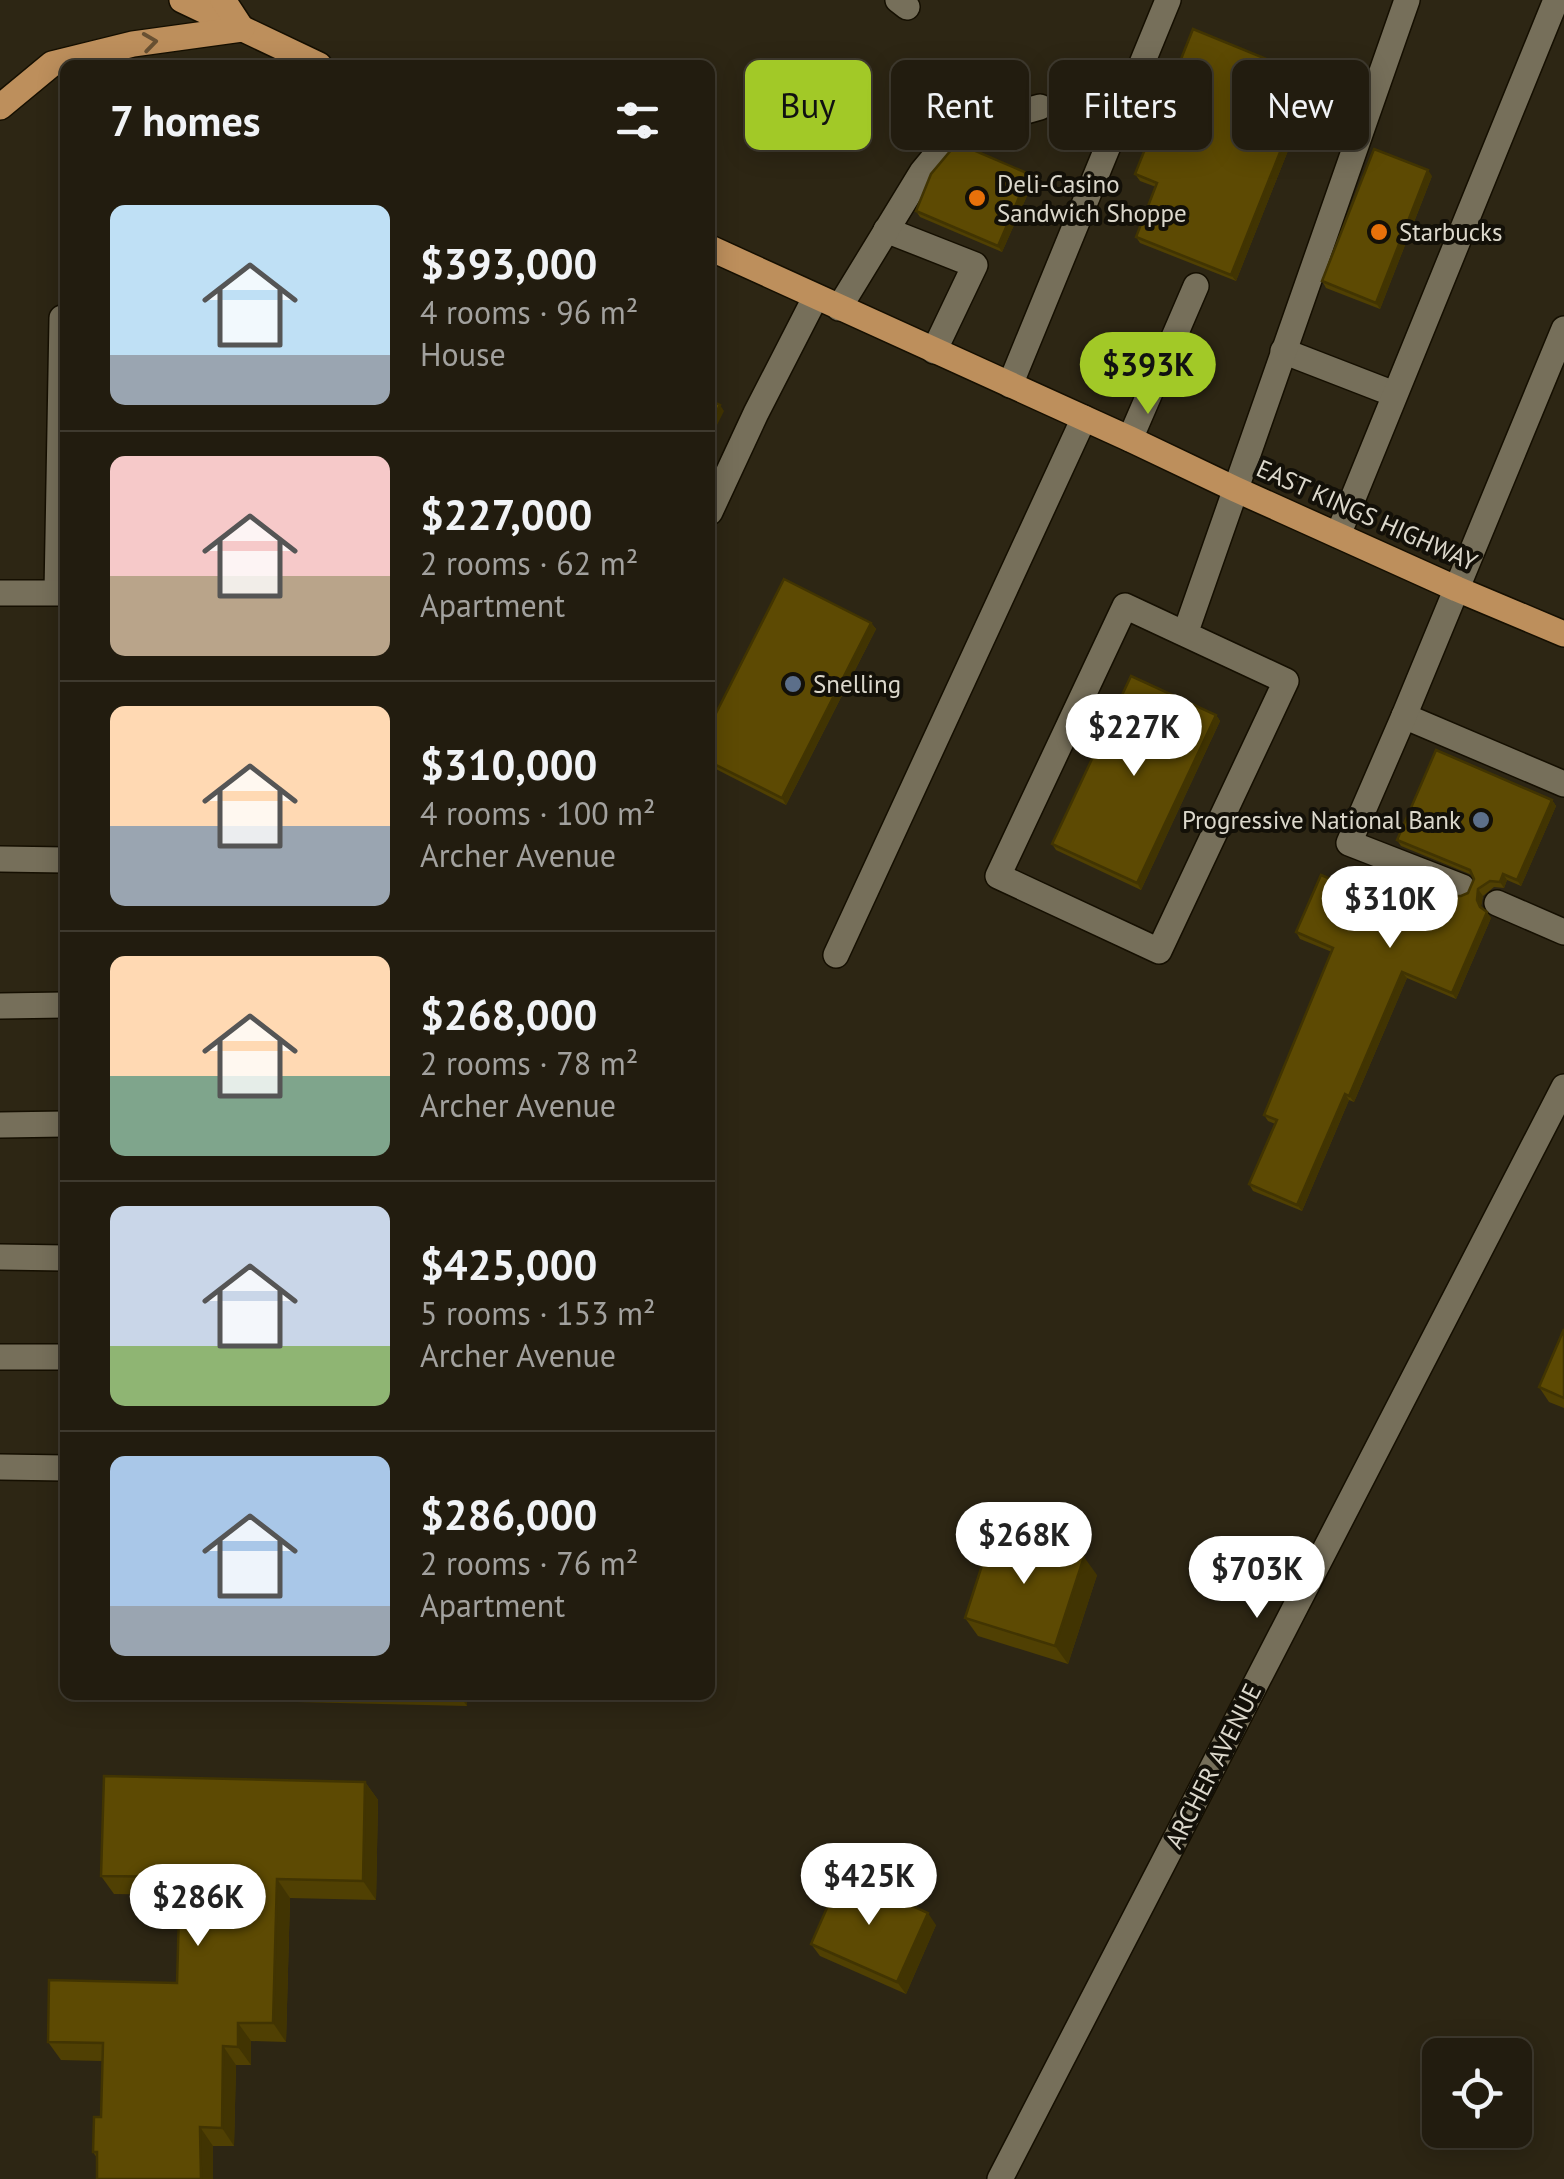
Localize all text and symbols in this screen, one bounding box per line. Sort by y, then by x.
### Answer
one-way arrow [142,32,158,53]
chip: Buy [745,60,871,150]
chip: Rent [891,60,1029,150]
chip: Filters [1049,60,1212,150]
chip: New [1232,60,1369,150]
text: 7 homes [110,93,261,148]
icon: filters [610,93,665,148]
place label: Deli-Casino Sandwich Shoppe [997,168,1187,229]
marker: Deli-Casino Sandwich Shoppe [966,187,988,209]
place label: Starbucks [1399,216,1502,248]
marker: Starbucks [1368,221,1390,243]
text: $393,000 [420,236,597,291]
icon: home [190,245,310,365]
text: 4 rooms · 96 m² [420,291,638,333]
pin: $393K [1078,332,1218,417]
text: House [420,333,506,375]
text: $393K [1102,343,1194,385]
street label: EAST KINGS HIGHWAY [1252,452,1482,578]
text: $227,000 [420,487,592,542]
icon: home [190,496,310,616]
text: 2 rooms · 62 m² [420,542,638,584]
text: Apartment [420,584,565,626]
place label: Snelling [813,668,901,700]
marker: Snelling [782,673,804,695]
pin: $227K [1064,694,1204,779]
text: $227K [1088,705,1180,747]
text: $310,000 [420,737,597,792]
icon: home [190,746,310,866]
text: 4 rooms · 100 m² [420,792,656,834]
place label: Progressive National Bank [1182,804,1461,836]
marker: Progressive National Bank [1470,809,1492,831]
text: Archer Avenue [420,834,616,876]
pin: $310K [1320,866,1460,951]
text: $310K [1344,877,1436,919]
text: $268,000 [420,987,597,1042]
icon: home [190,996,310,1116]
text: 2 rooms · 78 m² [420,1042,638,1084]
text: Archer Avenue [420,1084,616,1126]
text: $425,000 [420,1237,597,1292]
icon: home [190,1246,310,1366]
text: 5 rooms · 153 m² [420,1292,656,1334]
text: Archer Avenue [420,1334,616,1376]
text: $286,000 [420,1487,597,1542]
icon: home [190,1496,310,1616]
pin: $268K [954,1502,1094,1587]
text: $268K [978,1513,1070,1555]
pin: $703K [1187,1536,1327,1621]
text: 2 rooms · 76 m² [420,1542,638,1584]
text: $703K [1211,1547,1303,1589]
text: Apartment [420,1584,565,1626]
street label: ARCHER AVENUE [1158,1678,1268,1854]
pin: $425K [799,1843,939,1928]
text: $425K [823,1854,915,1896]
pin: $286K [128,1864,268,1949]
text: $286K [152,1875,244,1917]
map controls [1422,2038,1532,2148]
button: locate [1422,2038,1532,2148]

